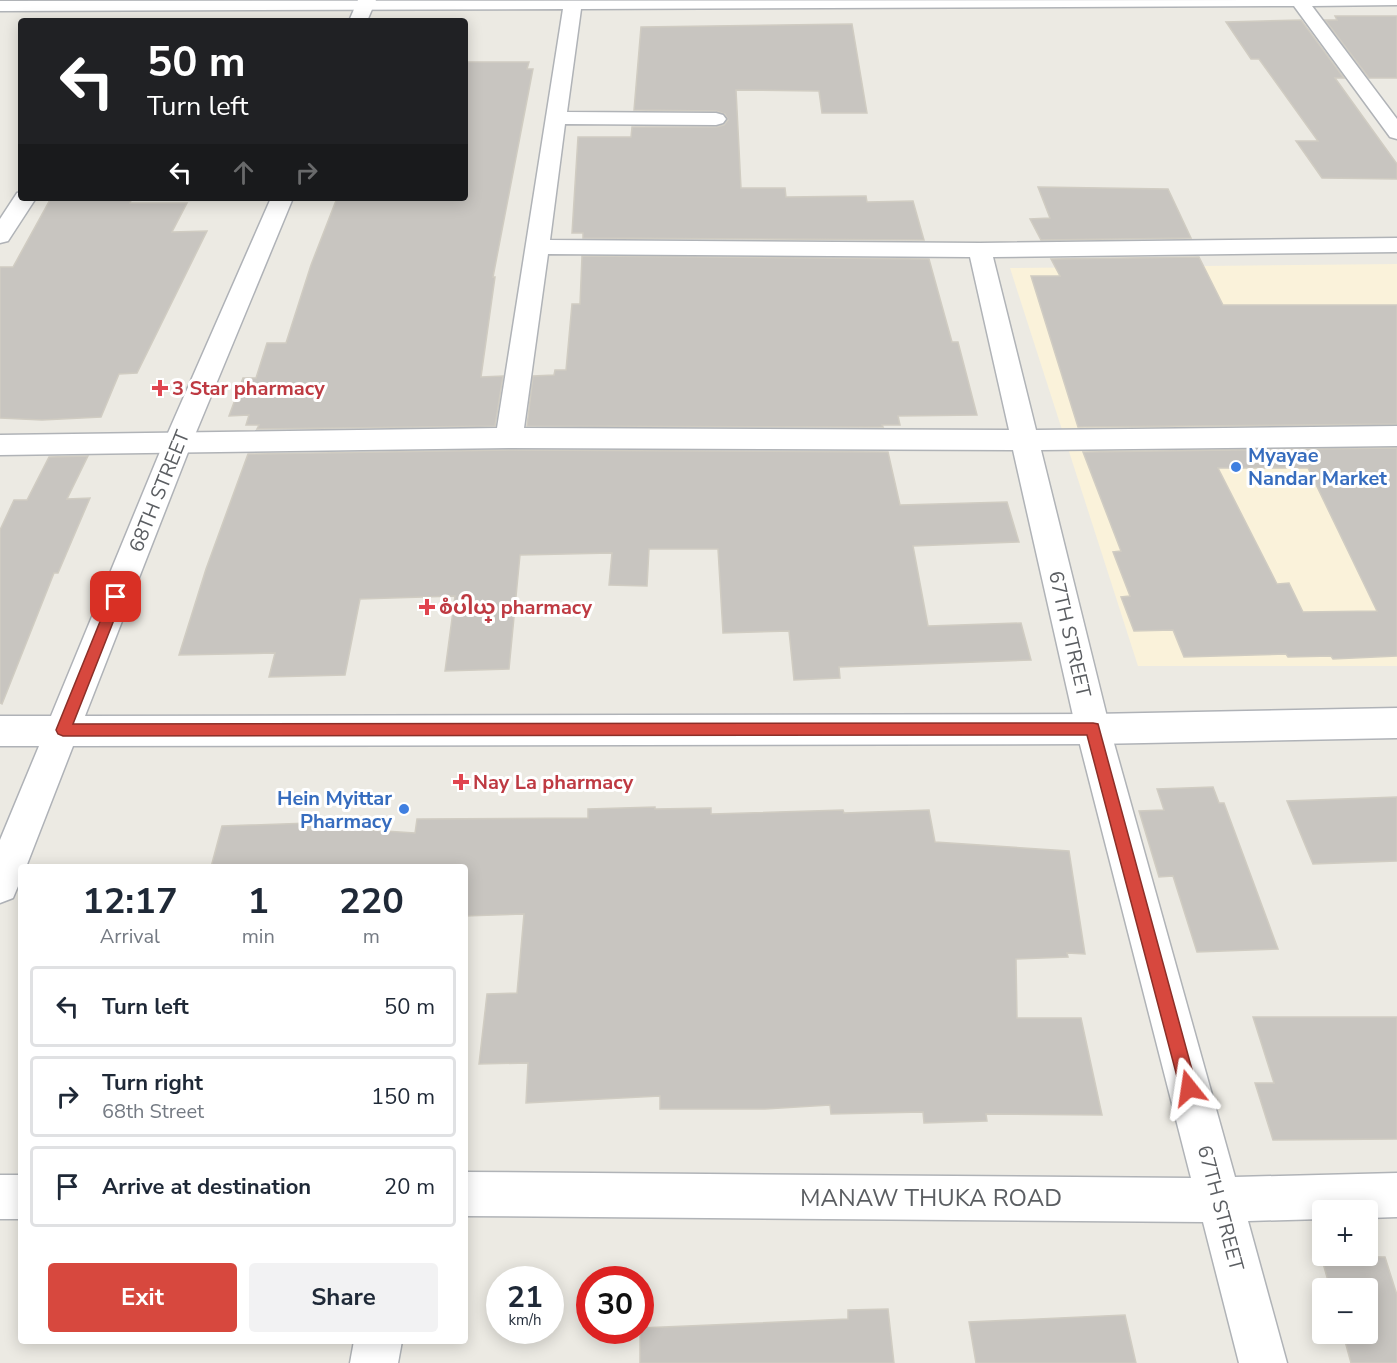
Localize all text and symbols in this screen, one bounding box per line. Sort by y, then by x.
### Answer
text: 50 m [147,34,246,91]
icon: left [48,42,126,120]
text: Turn left [147,88,248,125]
icon: left [164,156,197,189]
icon: ahead [227,156,260,189]
icon: right [290,156,323,189]
place label: 3 Star pharmacy [172,375,325,402]
marker: 3 Star pharmacy [153,381,167,395]
street label: 68TH STREET [123,426,196,556]
place label: Myayae Nandar Market [1248,442,1387,492]
marker: Myayae Nandar Market [1229,460,1243,474]
street label: 67TH STREET [1042,568,1097,700]
pin [90,571,141,622]
icon: arrive [99,580,132,613]
place label: စံပါယ္ pharmacy [439,594,592,623]
marker: စံပါယ္ pharmacy [420,600,434,614]
place label: Nay La pharmacy [473,769,634,796]
marker: Nay La pharmacy [454,775,468,789]
place label: Hein Myittar Pharmacy [277,785,392,835]
marker: Hein Myittar Pharmacy [397,802,411,816]
text: 12:17 [82,877,178,926]
text: 1 [247,877,269,926]
text: 220 [339,877,404,926]
text: Arrival [100,923,160,950]
text: min [242,923,275,950]
text: m [363,923,380,950]
icon: left [51,990,84,1023]
text: Turn left [102,992,189,1022]
text: 50 m [384,992,435,1022]
position arrow [1157,1056,1221,1120]
text: Turn right [102,1068,203,1098]
icon: right [51,1080,84,1113]
text: 150 m [371,1082,435,1112]
text: 68th Street [102,1098,204,1125]
street label: 67TH STREET [1191,1142,1250,1274]
icon: arrive [51,1170,84,1203]
text: Arrive at destination [102,1172,311,1202]
text: 20 m [384,1172,435,1202]
street label: MANAW THUKA ROAD [800,1182,1062,1214]
map controls [1312,1200,1378,1344]
button: + [1312,1200,1378,1266]
button: Exit [48,1263,237,1332]
button: Share [249,1263,438,1332]
speed limit sign: 30 [576,1266,654,1344]
text: 21 [507,1277,543,1318]
button: − [1312,1278,1378,1344]
text: km/h [508,1310,542,1330]

